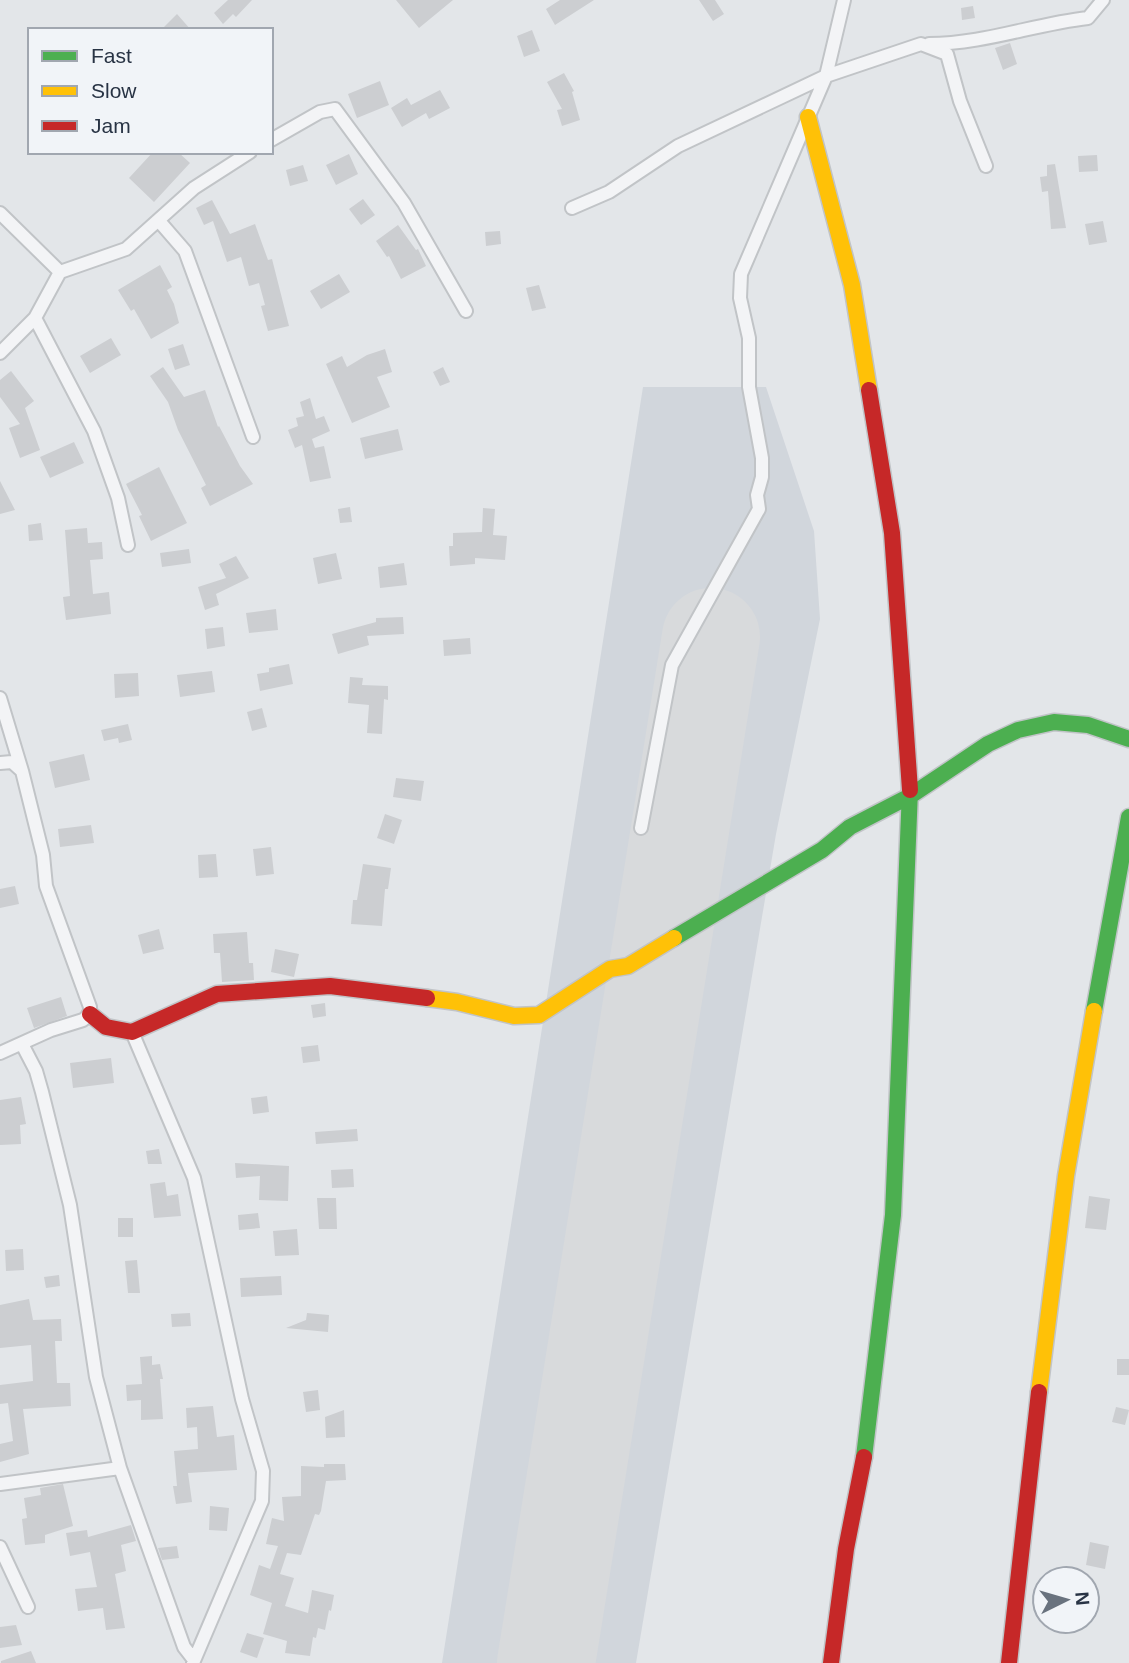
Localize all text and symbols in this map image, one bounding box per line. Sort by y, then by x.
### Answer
legend [28,28,273,154]
text: Fast [91,44,132,67]
text: Slow [91,79,137,102]
text: Jam [91,114,131,137]
north arrow [1031,1565,1101,1635]
text: N [1071,1591,1093,1606]

